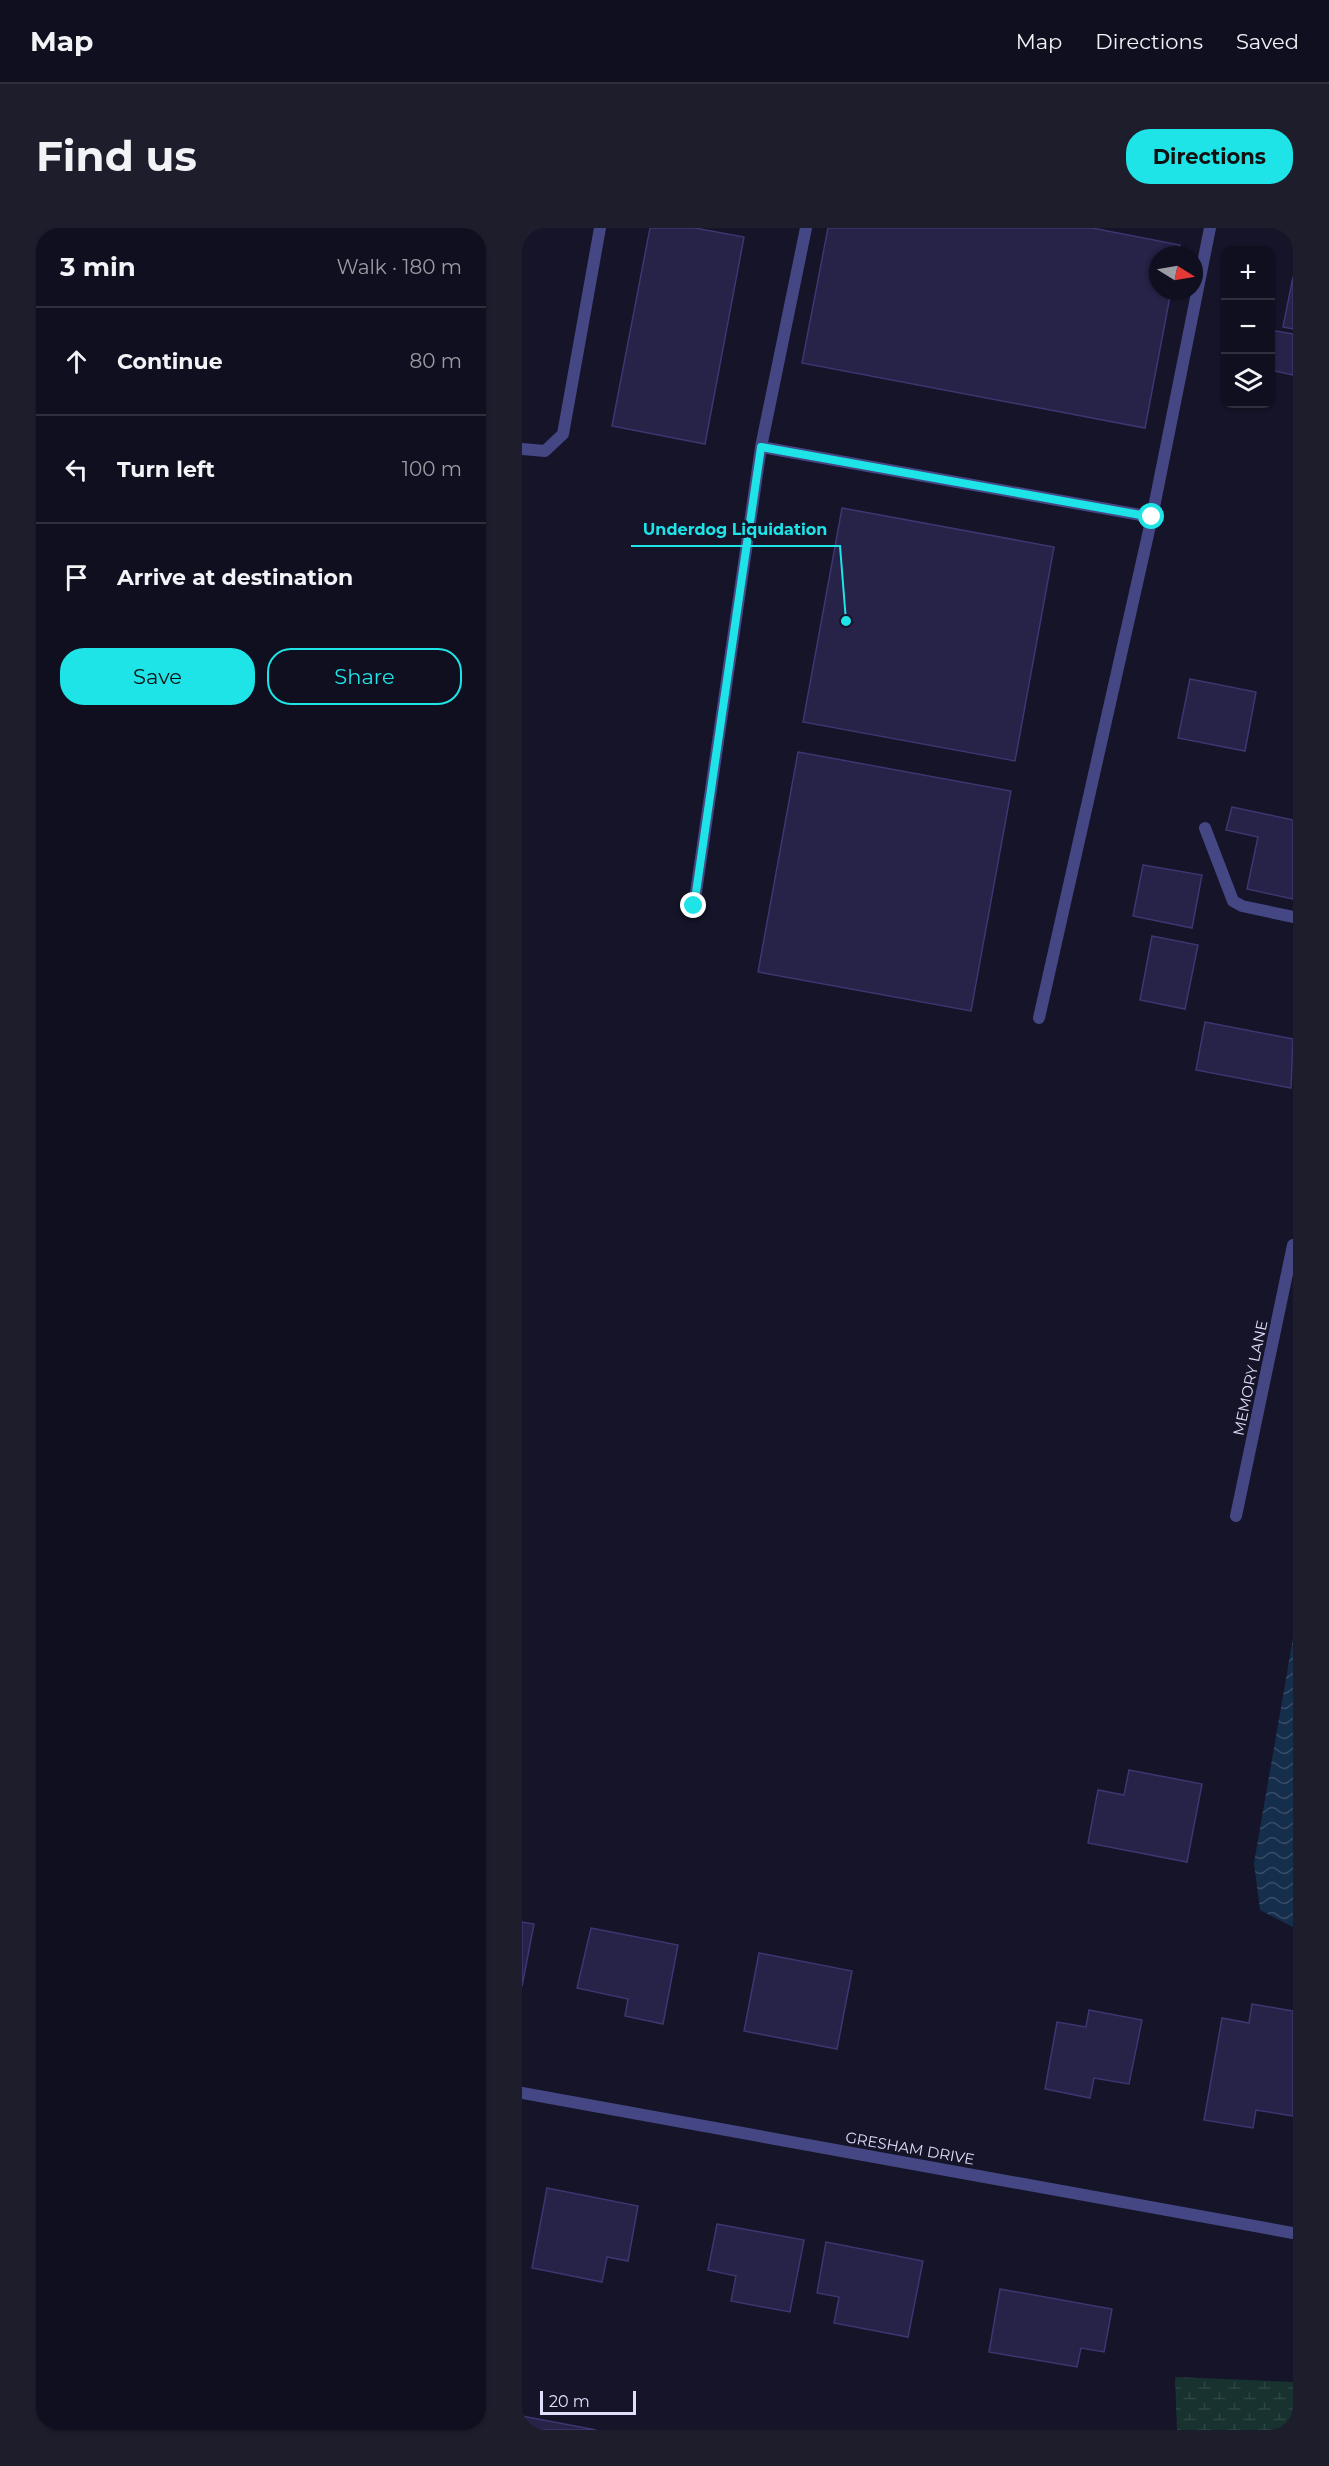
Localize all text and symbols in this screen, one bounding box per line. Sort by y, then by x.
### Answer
text: Map [30,24,93,58]
text: Map [1016,29,1062,54]
text: Directions [1095,29,1203,54]
text: Saved [1236,29,1299,54]
button: Directions [1126,129,1293,184]
text: Find us [36,130,197,182]
north arrow [1149,246,1203,300]
map controls [1221,246,1275,408]
button: + [1221,246,1275,300]
text: 3 min [60,251,136,283]
text: Walk · 180 m [337,255,462,279]
button: − [1221,300,1275,354]
icon: ahead [60,345,93,378]
text: Continue [117,348,223,375]
text: 80 m [410,349,462,373]
button: layers [1221,354,1275,408]
icon: left [60,453,93,486]
text: Turn left [117,456,215,483]
text: 100 m [402,457,462,481]
route start [1138,503,1164,529]
callout: Underdog Liquidation [631,512,840,546]
text: Underdog Liquidation [643,520,827,539]
icon: arrive [60,561,93,594]
text: Arrive at destination [117,564,353,591]
button: Save [60,648,255,705]
button: Share [267,648,462,705]
route end [680,892,706,918]
street label: MEMORY LANE [1229,1319,1271,1437]
street label: GRESHAM DRIVE [844,2127,976,2169]
scale bar [540,2388,636,2416]
text: 20 m [549,2392,590,2411]

